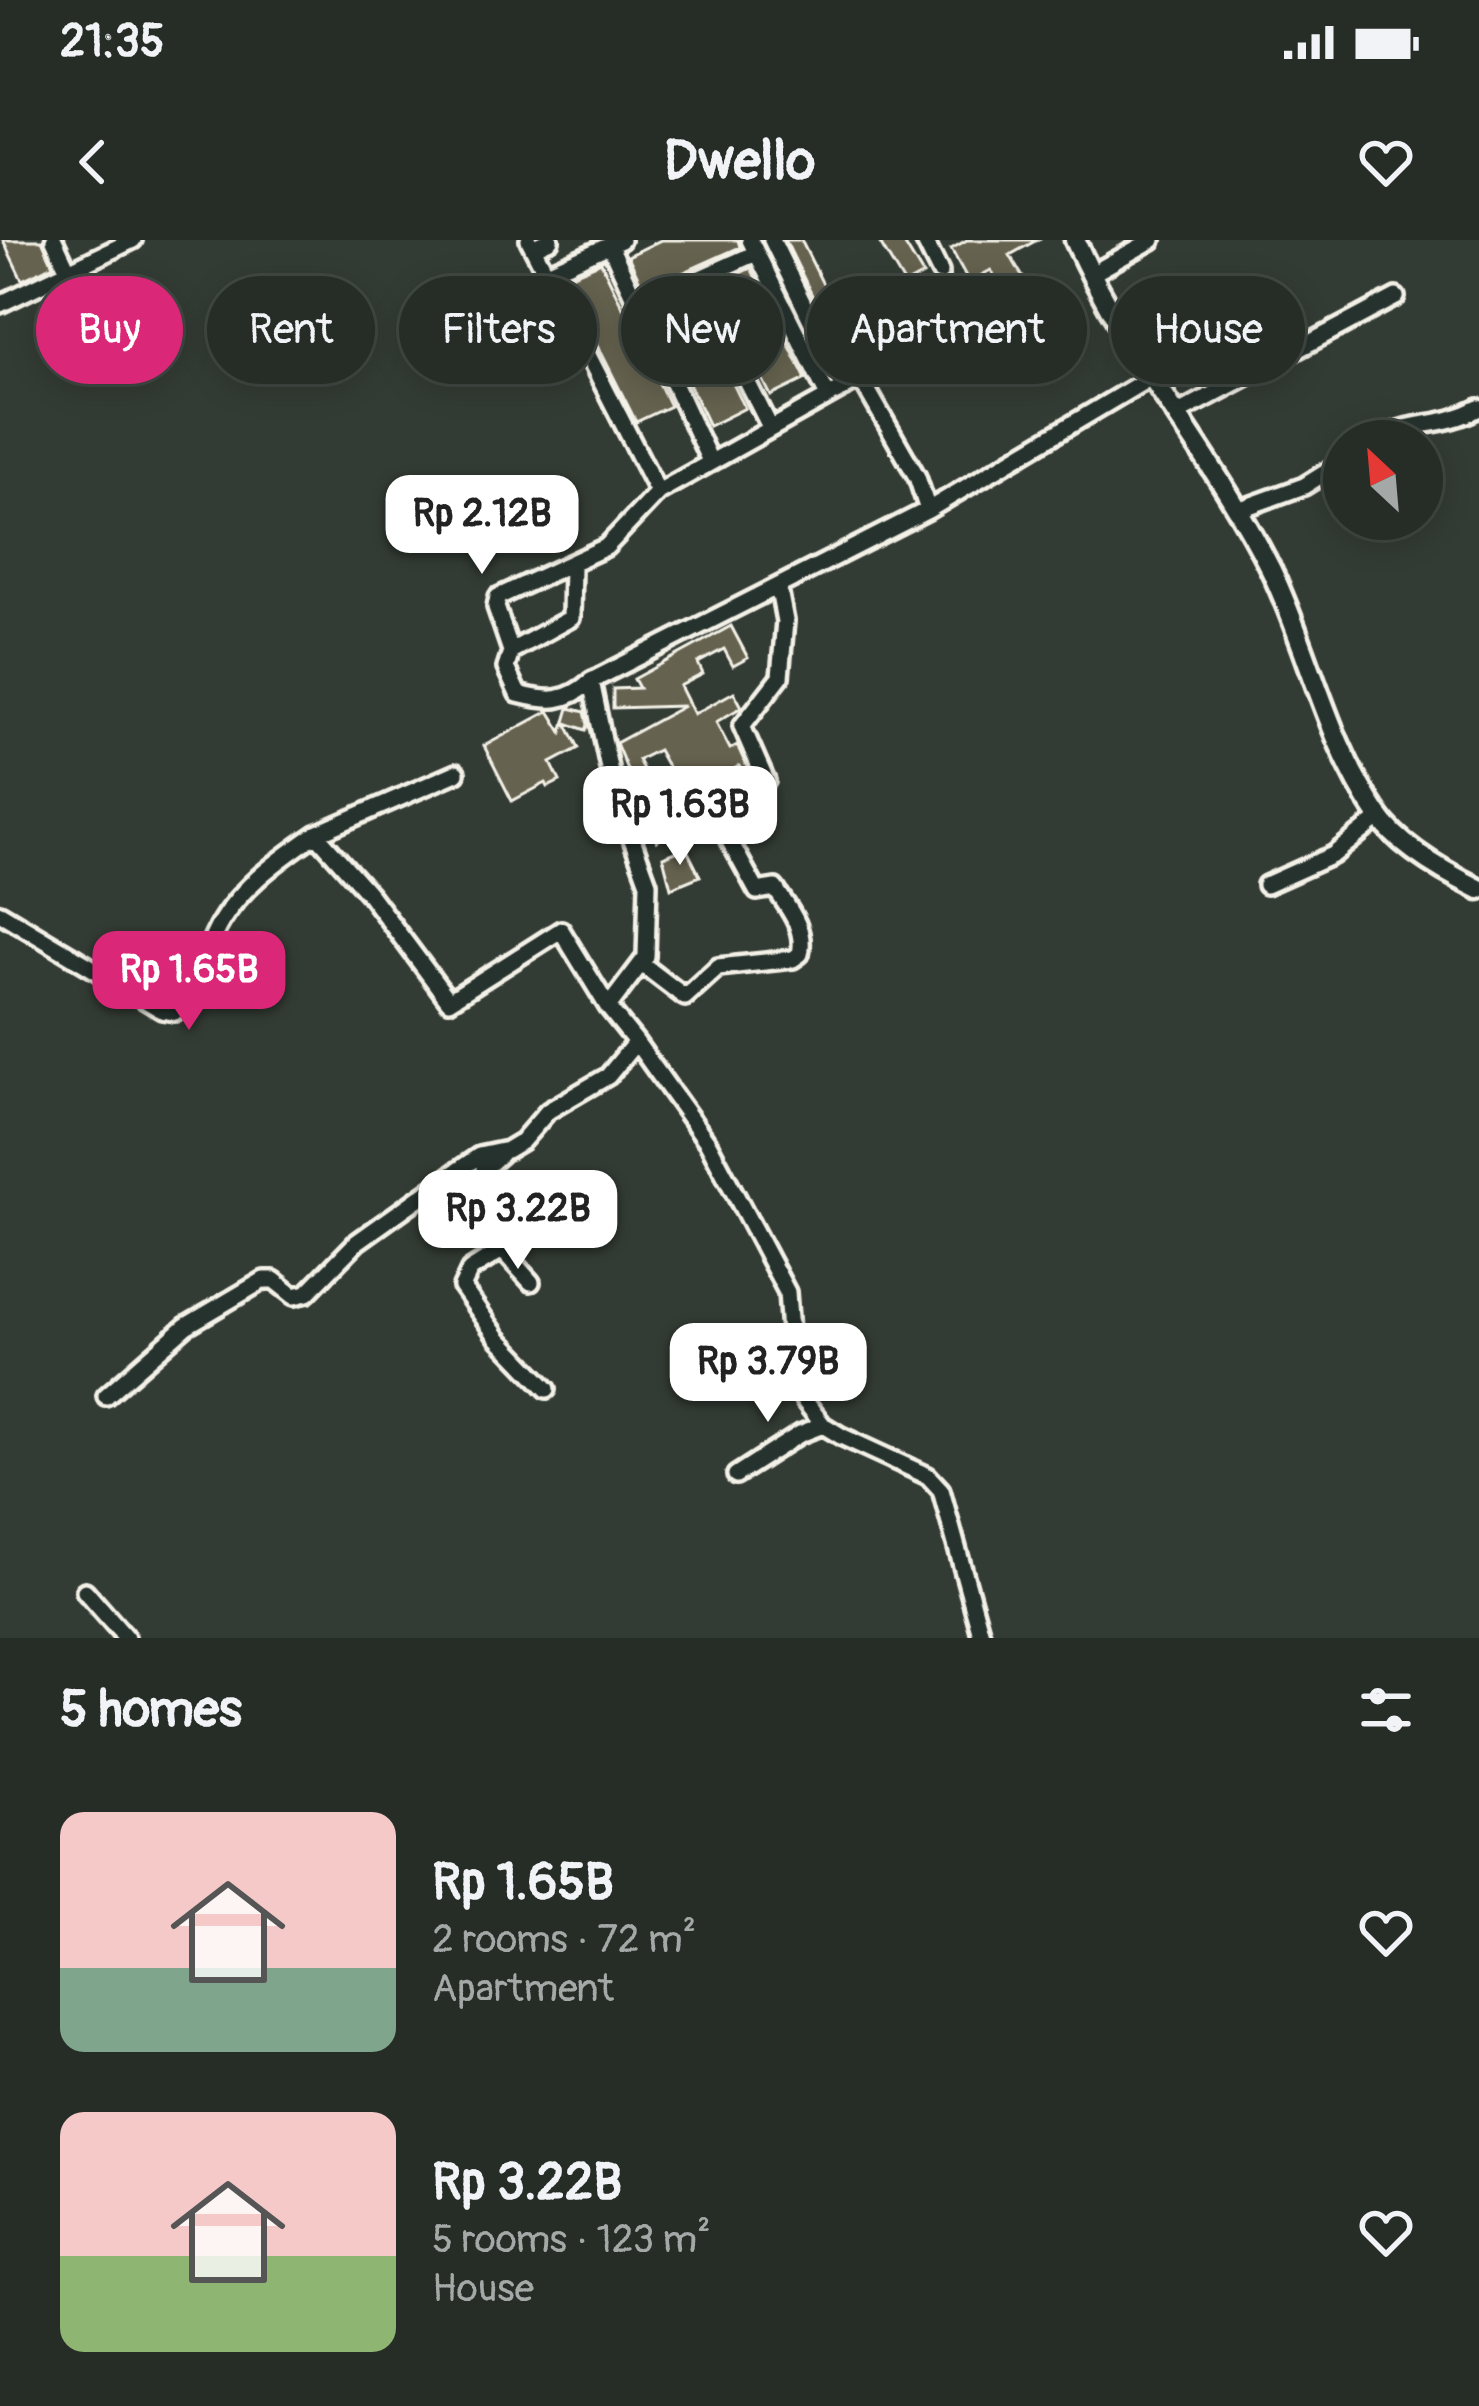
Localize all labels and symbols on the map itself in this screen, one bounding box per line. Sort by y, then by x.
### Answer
north arrow [1323,420,1443,540]
pin: Rp 2.12B [358,475,606,577]
pin: Rp 1.63B [556,766,804,868]
pin: Rp 1.65B [65,931,313,1033]
pin: Rp 3.22B [394,1170,642,1272]
pin: Rp 3.79B [644,1323,892,1425]

